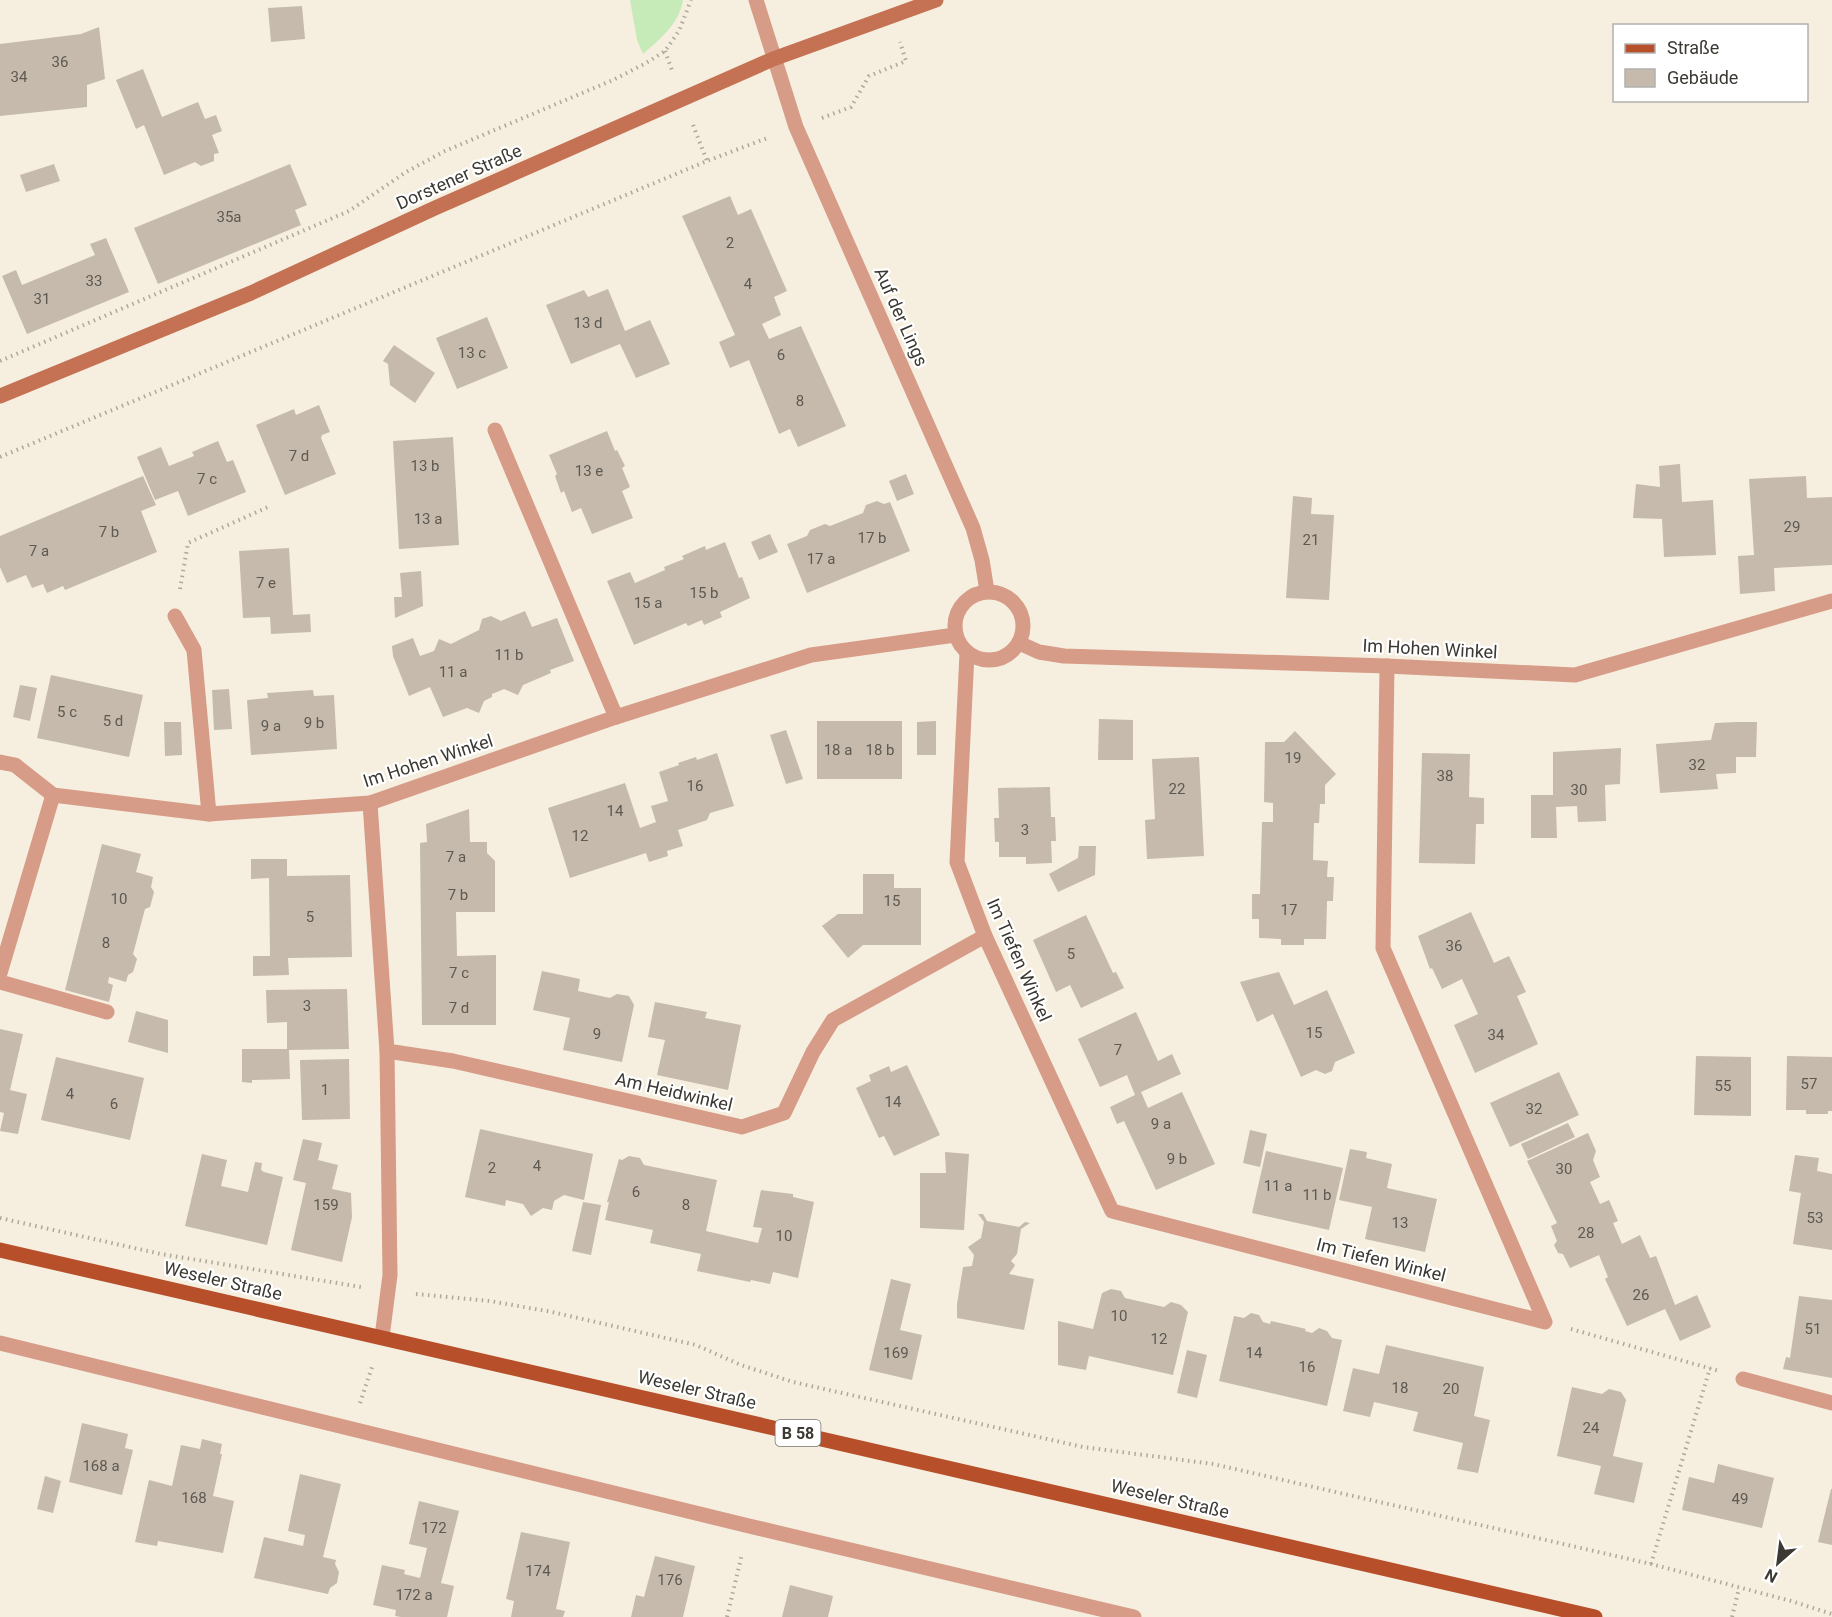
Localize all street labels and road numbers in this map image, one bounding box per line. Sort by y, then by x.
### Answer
street label: Dorstener Straße [393,139,525,214]
street label: Auf der Lings [870,264,933,369]
street label: Im Hohen Winkel [1362,634,1498,663]
street label: Im Hohen Winkel [360,730,495,791]
street label: Im Tiefen Winkel [983,895,1056,1025]
street label: Am Heidwinkel [613,1068,735,1115]
street label: Im Tiefen Winkel [1314,1233,1448,1286]
street label: Weseler Straße [162,1257,284,1304]
street label: Weseler Straße [636,1366,758,1413]
road number: B 58 [776,1420,820,1446]
street label: Weseler Straße [1109,1475,1231,1522]

